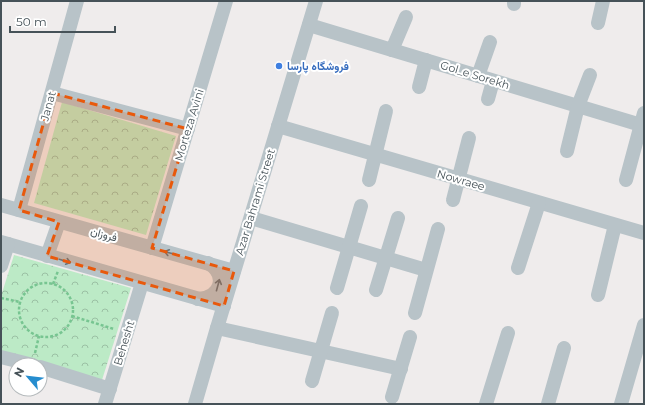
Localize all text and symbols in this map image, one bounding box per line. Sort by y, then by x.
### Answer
scale bar [10,8,115,34]
text: 50 m [16,14,47,29]
street label: Gol_e Sorekh [439,58,511,92]
place label: فروشگاه پارسا [287,59,349,74]
marker: فروشگاه پارسا [274,61,284,71]
street label: Morteza Avini [171,87,207,163]
street label: Janat [37,89,59,123]
street label: Azar Bahrami Street [232,146,278,257]
street label: Nowraee [435,167,487,194]
street label: فروزان [89,224,119,244]
one-way arrow [164,249,177,256]
one-way arrow [59,258,72,265]
one-way arrow [214,278,222,291]
street label: Behesht [111,318,138,367]
north arrow [8,357,48,397]
text: N [11,365,27,380]

